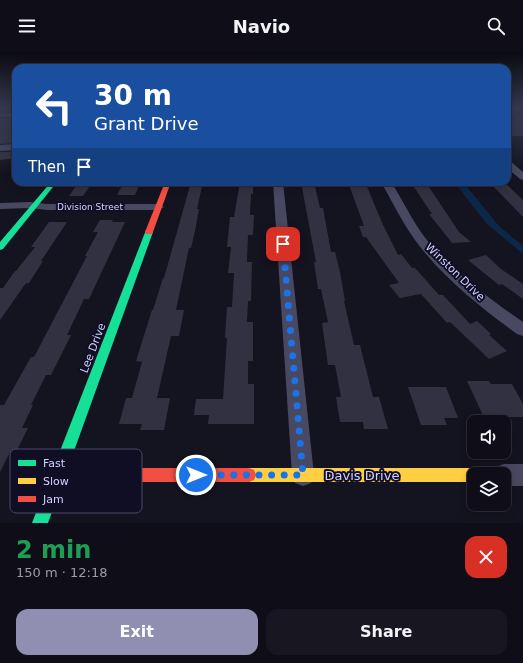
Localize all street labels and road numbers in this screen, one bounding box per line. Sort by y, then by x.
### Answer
street label: Division Street [57,202,123,212]
street label: Winston Drive [423,240,487,304]
street label: Lee Drive [78,321,109,375]
street label: Davis Drive [325,468,399,483]

